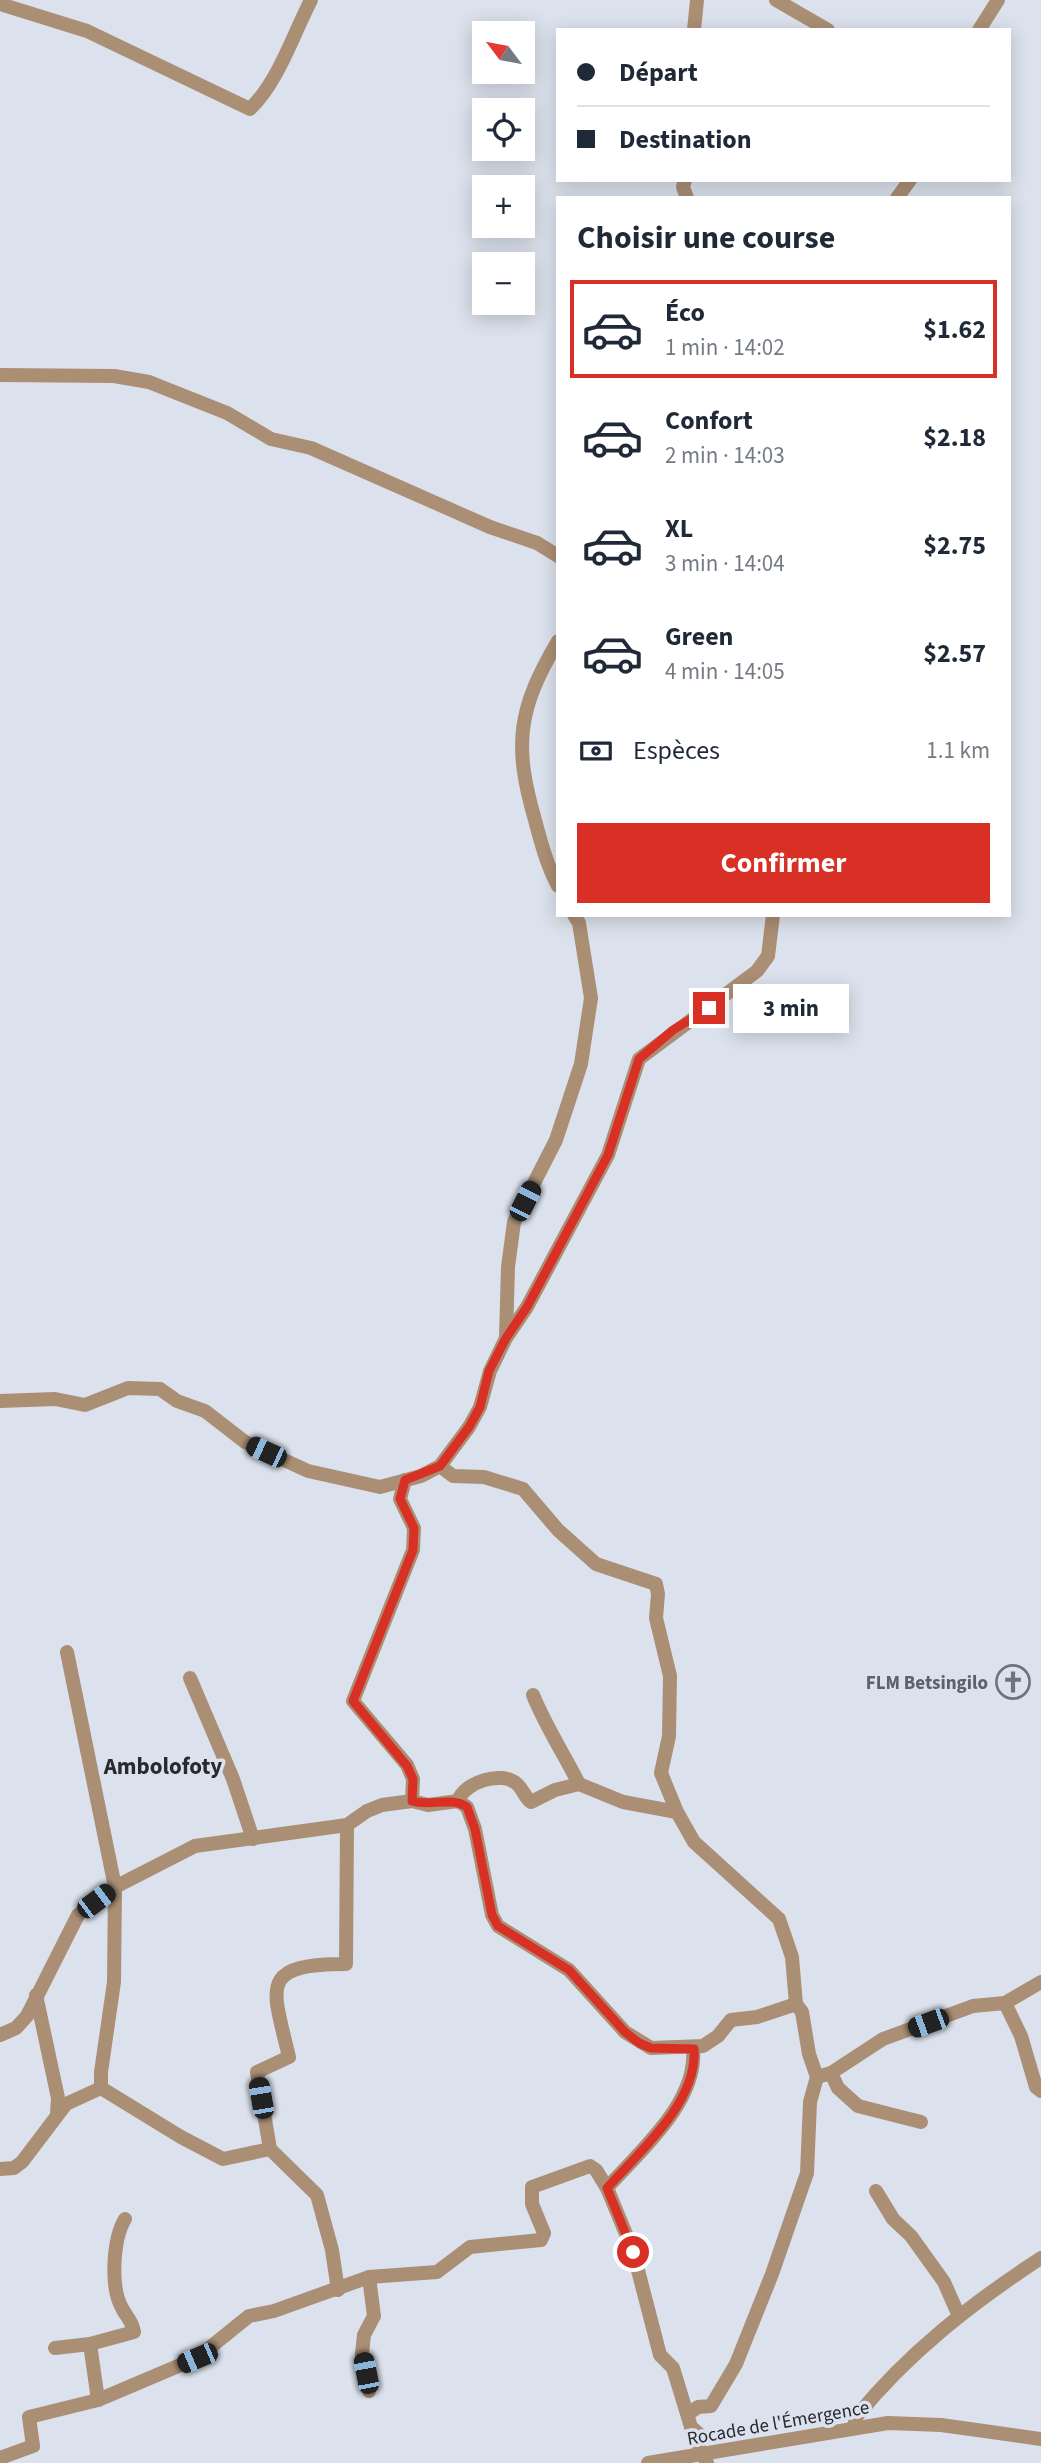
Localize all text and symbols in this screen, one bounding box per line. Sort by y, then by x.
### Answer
north arrow [472,21,536,84]
map controls [472,21,535,315]
text: Départ [619,54,698,91]
button: locate [472,98,535,161]
text: Destination [619,121,752,158]
button: + [472,175,535,238]
text: Choisir une course [577,215,835,261]
button: − [472,252,535,315]
text: Éco [665,294,705,331]
icon: car [581,298,644,361]
text: $1.62 [923,311,986,348]
text: 1 min · 14:02 [665,331,785,364]
text: Confort [665,402,753,439]
icon: car [581,406,644,469]
text: $2.18 [923,419,986,456]
text: 2 min · 14:03 [665,439,785,472]
text: XL [665,510,693,547]
icon: car [581,514,644,577]
text: $2.75 [923,527,986,564]
text: 3 min · 14:04 [665,547,785,580]
text: Green [665,618,733,655]
icon: car [581,622,644,685]
text: $2.57 [923,635,986,672]
text: 4 min · 14:05 [665,655,785,688]
icon: cash [577,732,615,770]
text: Espèces [633,732,720,769]
text: 1.1 km [926,734,990,767]
button: Confirmer [577,823,990,903]
callout: 3 min [734,984,849,1032]
route end [693,992,725,1024]
text: 3 min [763,992,819,1025]
car [507,1178,544,1224]
car [243,1434,290,1470]
church icon: FLM Betsingilo [994,1663,1032,1701]
place label: FLM Betsingilo [866,1670,988,1697]
district label: Ambolofoty [103,1750,222,1783]
car [73,1880,120,1922]
car [905,2006,952,2040]
car [248,2075,275,2121]
route start [617,2236,649,2268]
car [174,2340,221,2376]
car [352,2350,381,2396]
street label: Rocade de l'Émergence [685,2394,871,2453]

